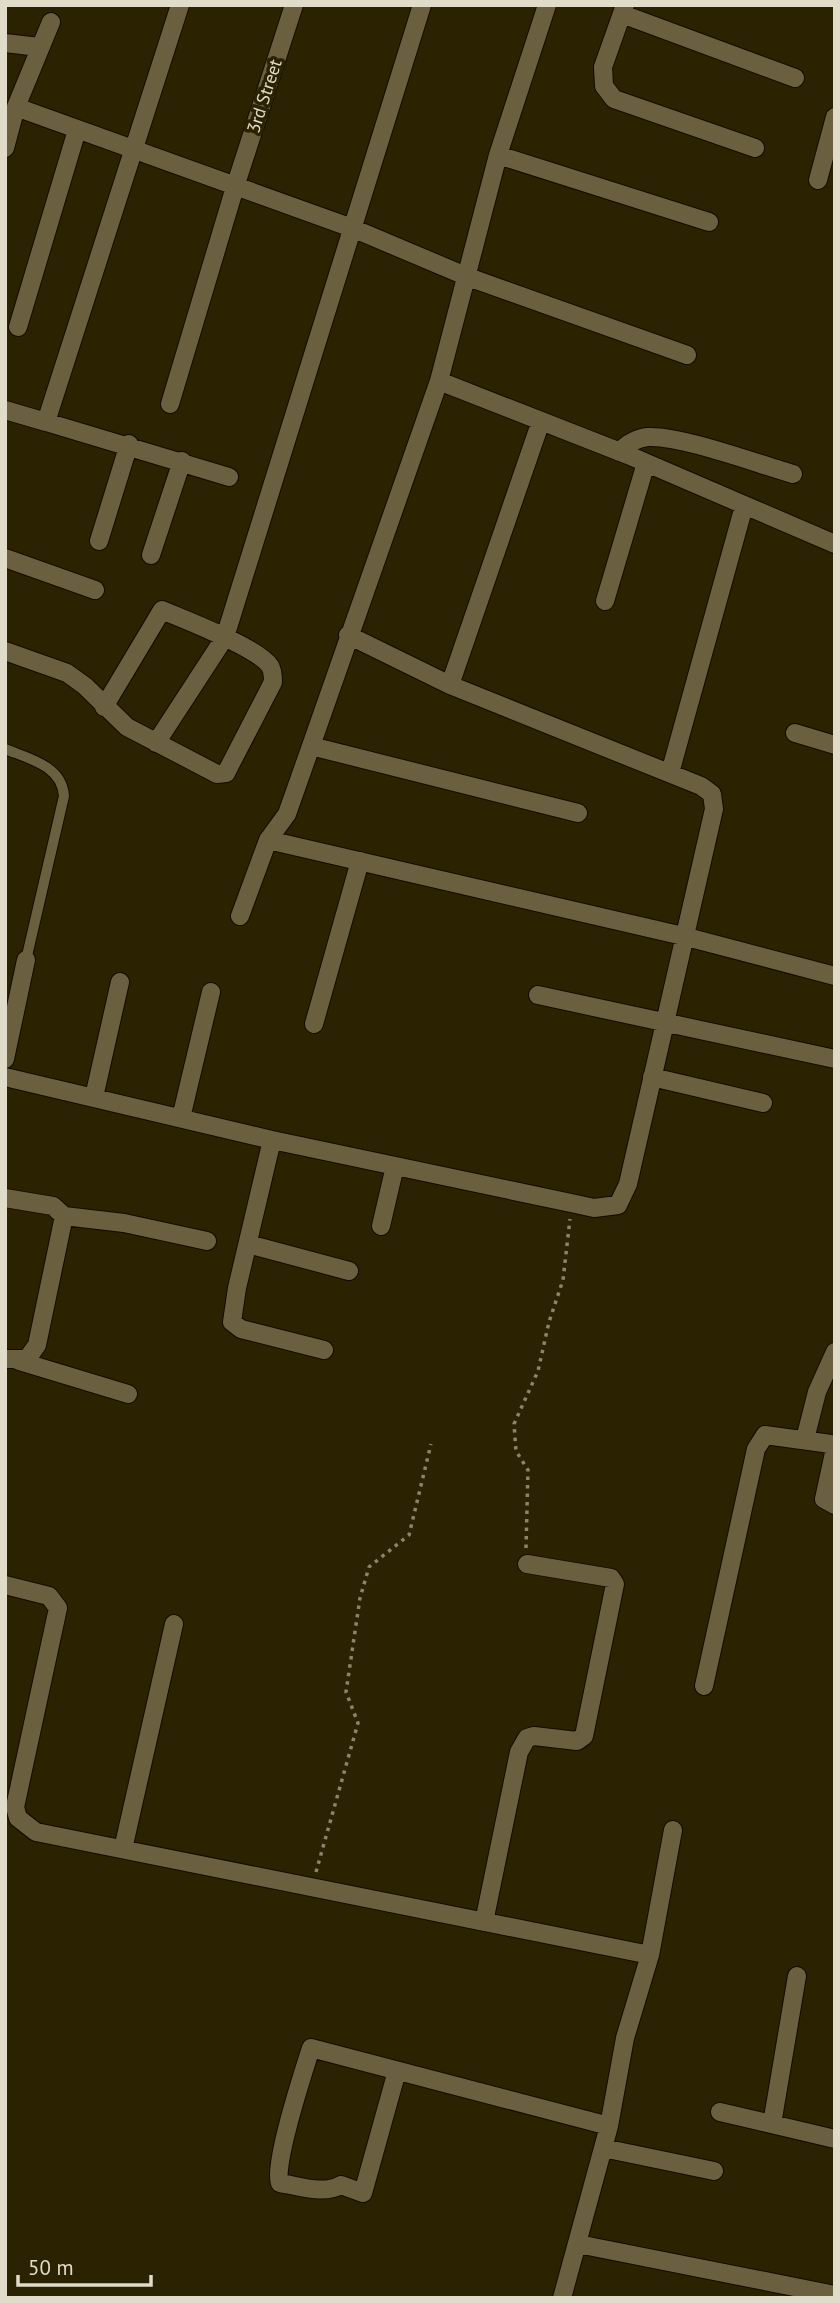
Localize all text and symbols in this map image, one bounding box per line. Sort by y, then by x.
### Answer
street label: 3rd Street [241,56,287,136]
scale bar [18,2244,150,2288]
text: 50 m [28,2254,74,2281]

